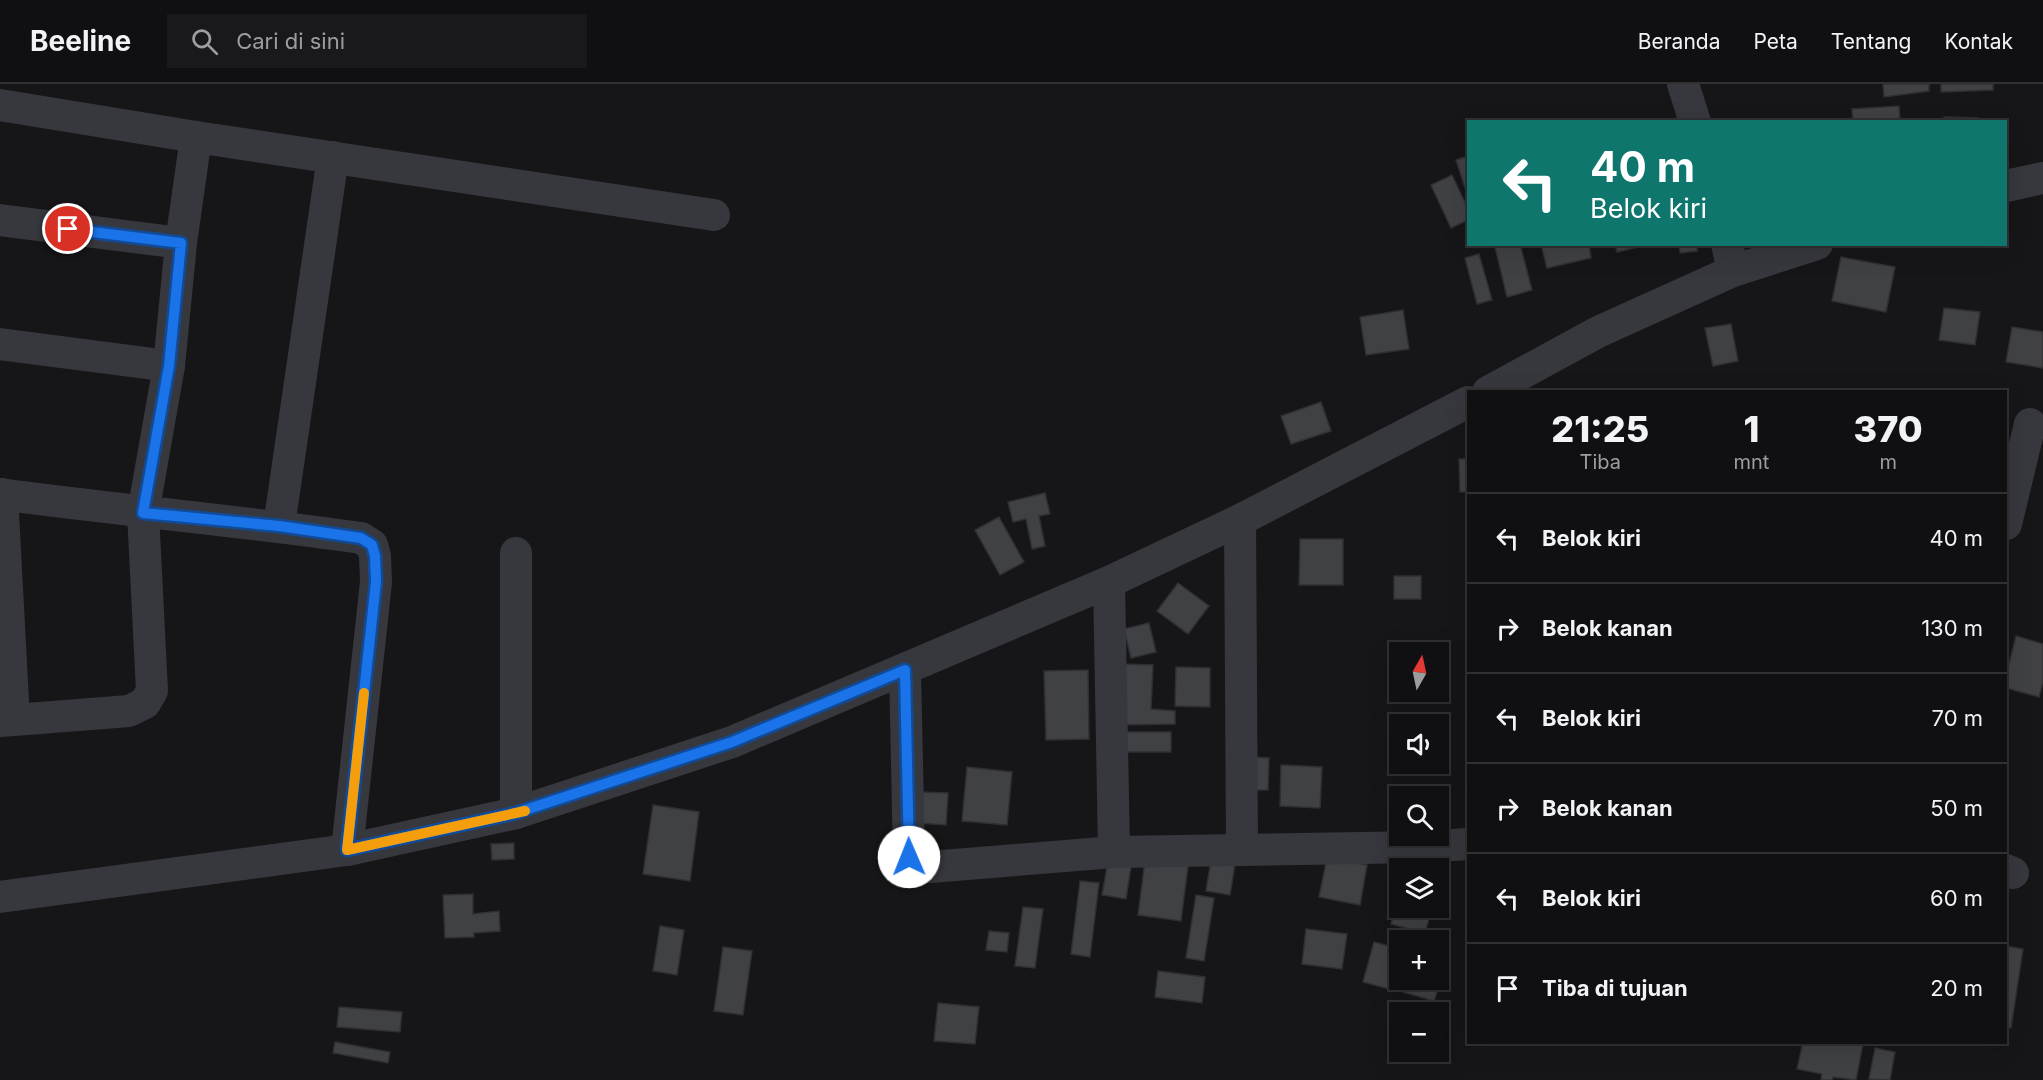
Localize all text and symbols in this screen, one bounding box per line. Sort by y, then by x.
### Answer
search box [167,14,587,68]
text: Beeline [30,24,131,58]
icon: search [188,25,221,58]
text: Cari di sini [236,28,345,54]
text: Beranda [1638,29,1720,54]
text: Peta [1753,29,1798,54]
text: Tentang [1831,29,1911,54]
text: Kontak [1944,29,2013,54]
text: 40 m [1590,141,1695,192]
icon: left [1491,144,1569,222]
text: Belok kiri [1590,192,1707,225]
pin [42,203,93,254]
icon: arrive [51,212,84,245]
text: 21:25 [1551,407,1649,451]
text: 1 [1743,407,1759,451]
text: 370 [1854,407,1923,451]
text: Tiba [1580,450,1621,474]
text: mnt [1733,450,1769,474]
text: m [1879,450,1897,474]
icon: left [1491,522,1524,555]
text: Belok kiri [1542,525,1641,551]
text: 40 m [1929,525,1983,551]
icon: right [1491,612,1524,645]
text: Belok kanan [1542,615,1673,641]
text: 130 m [1921,615,1983,641]
north arrow [1389,642,1449,702]
map controls [1389,642,1449,1062]
icon: left [1491,702,1524,735]
text: Belok kiri [1542,705,1641,731]
text: 70 m [1932,705,1983,731]
button: sound [1389,714,1449,774]
button: search [1389,786,1449,846]
icon: right [1491,792,1524,825]
text: Belok kanan [1542,795,1673,821]
text: 50 m [1930,795,1983,821]
position arrow [877,825,941,889]
button: layers [1389,858,1449,918]
icon: left [1491,882,1524,915]
text: Belok kiri [1542,885,1641,911]
text: 60 m [1930,885,1983,911]
button: + [1389,930,1449,990]
icon: arrive [1491,972,1524,1005]
text: Tiba di tujuan [1542,975,1688,1001]
text: 20 m [1930,975,1983,1001]
button: − [1389,1002,1449,1062]

